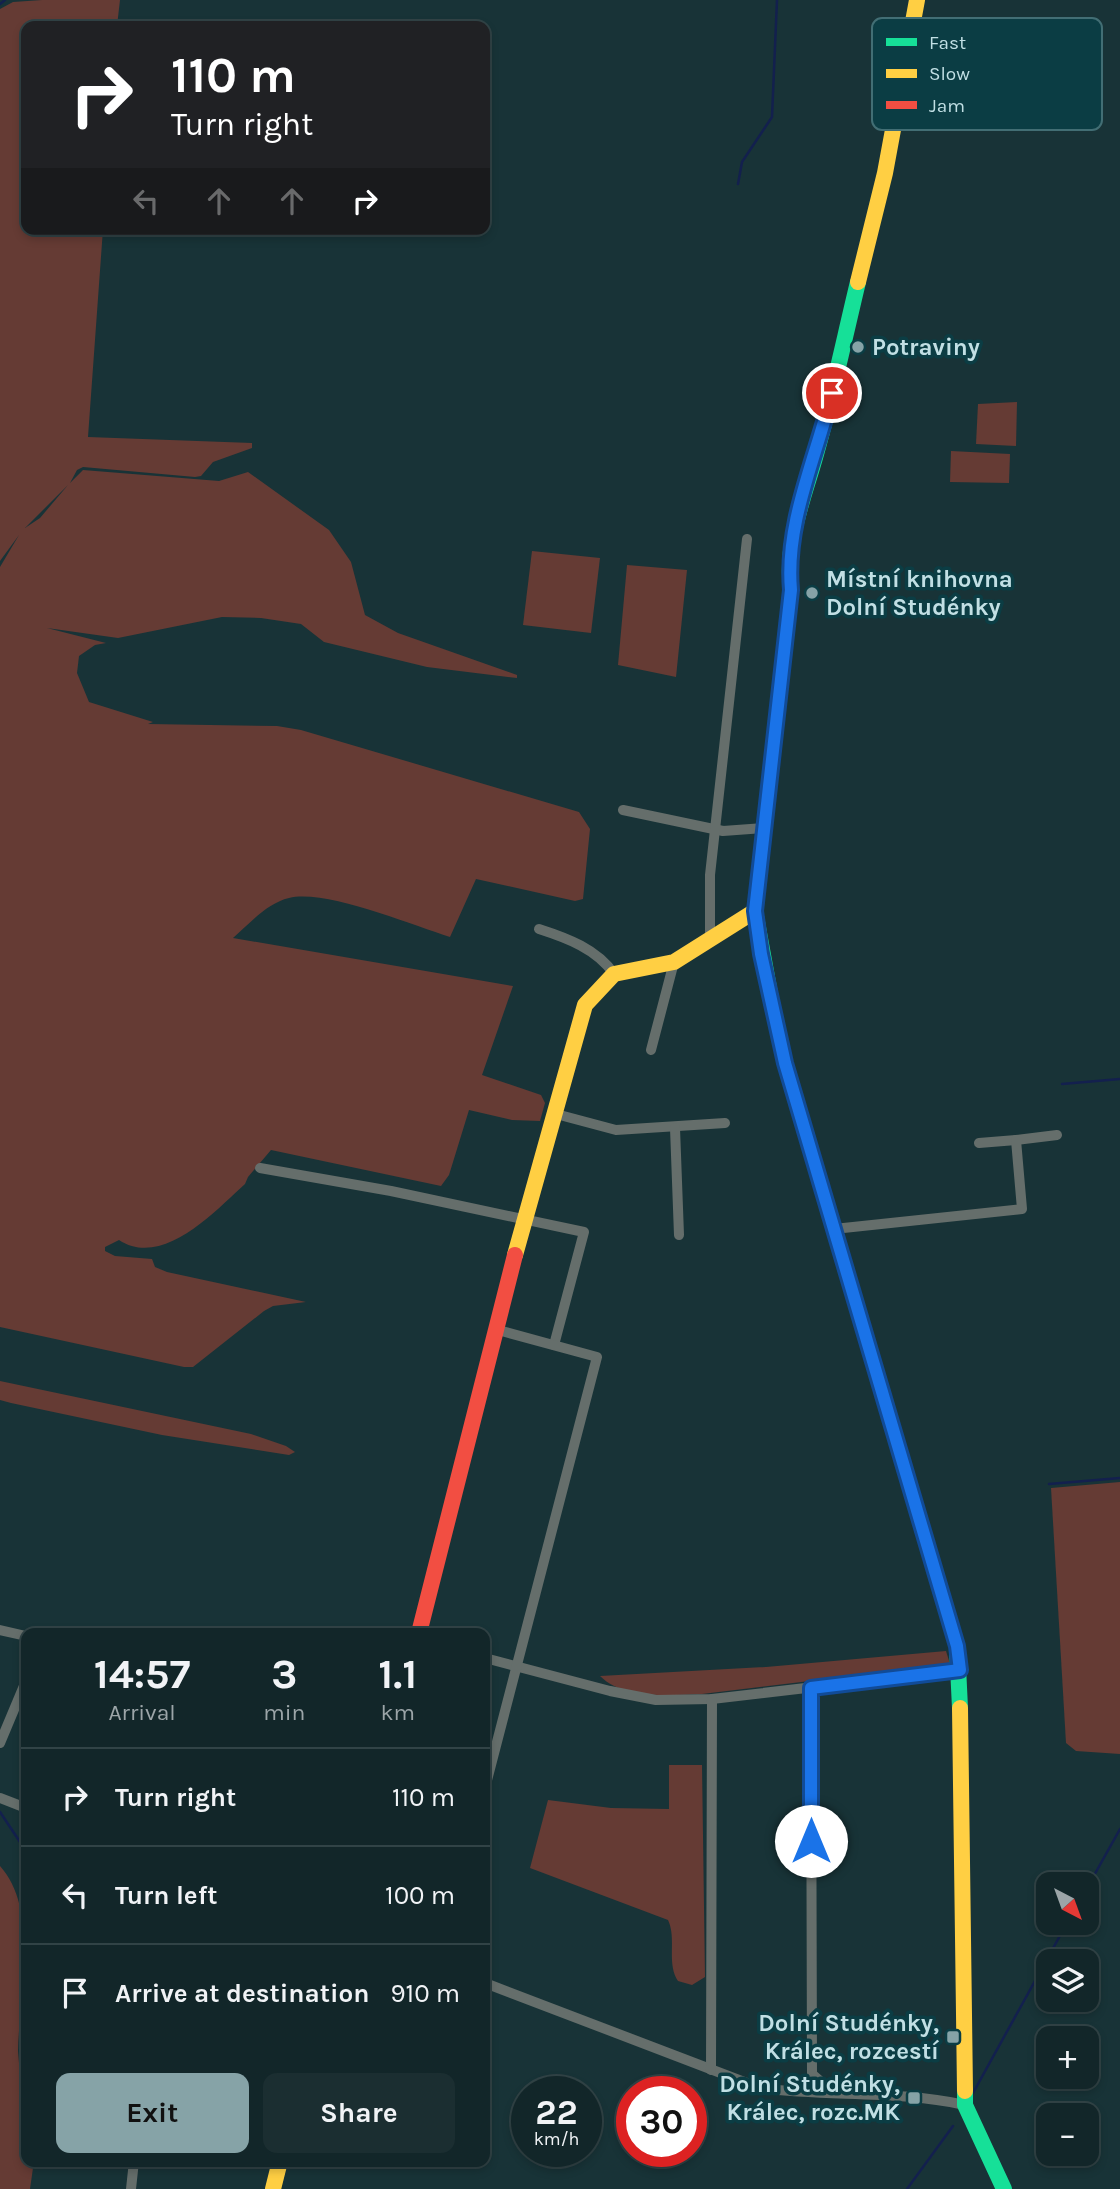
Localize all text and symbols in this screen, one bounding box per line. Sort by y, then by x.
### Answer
legend [872,18,1102,130]
text: Fast [929,32,966,54]
text: 110 m [171,47,296,104]
icon: right [56,49,147,140]
text: Slow [929,63,970,85]
text: Jam [929,95,965,117]
text: Turn right [171,106,313,143]
icon: left [127,182,165,220]
icon: ahead [200,182,238,220]
icon: ahead [273,182,311,220]
icon: right [346,182,384,220]
place label: Potraviny [872,333,980,361]
marker: Potraviny [850,339,866,355]
pin [802,363,862,423]
icon: arrive [813,374,851,412]
place label: Místní knihovna Dolní Studénky [826,565,1013,621]
marker: Místní knihovna Dolní Studénky [804,585,820,601]
text: 14:57 [94,1649,190,1699]
text: 3 [271,1649,297,1699]
text: 1.1 [378,1649,417,1699]
text: Arrival [108,1699,176,1726]
text: min [263,1699,305,1726]
text: km [380,1699,415,1726]
icon: right [56,1778,94,1816]
text: Turn right [115,1782,236,1813]
text: 110 m [392,1782,455,1813]
position arrow [774,1804,848,1878]
north arrow [1036,1872,1099,1936]
map controls [1036,1872,1099,2166]
icon: left [56,1876,94,1914]
text: Turn left [115,1880,217,1911]
text: 100 m [385,1880,455,1911]
button: layers [1036,1949,1099,2012]
icon: arrive [56,1974,94,2012]
text: Arrive at destination [115,1978,369,2009]
text: 910 m [390,1978,460,2009]
place label: Dolní Studénky, Králec, rozcestí [758,2009,940,2065]
button: + [1036,2026,1099,2089]
marker: Dolní Studénky, Králec, rozcestí [945,2029,961,2045]
place label: Dolní Studénky, Králec, rozc.MK [719,2070,900,2126]
button: Exit [56,2073,249,2153]
button: Share [263,2073,455,2153]
speed limit sign: 30 [616,2076,707,2167]
marker: Dolní Studénky, Králec, rozc.MK [906,2090,922,2106]
text: 22 [535,2092,578,2133]
button: − [1036,2103,1099,2166]
text: km/h [534,2128,579,2150]

